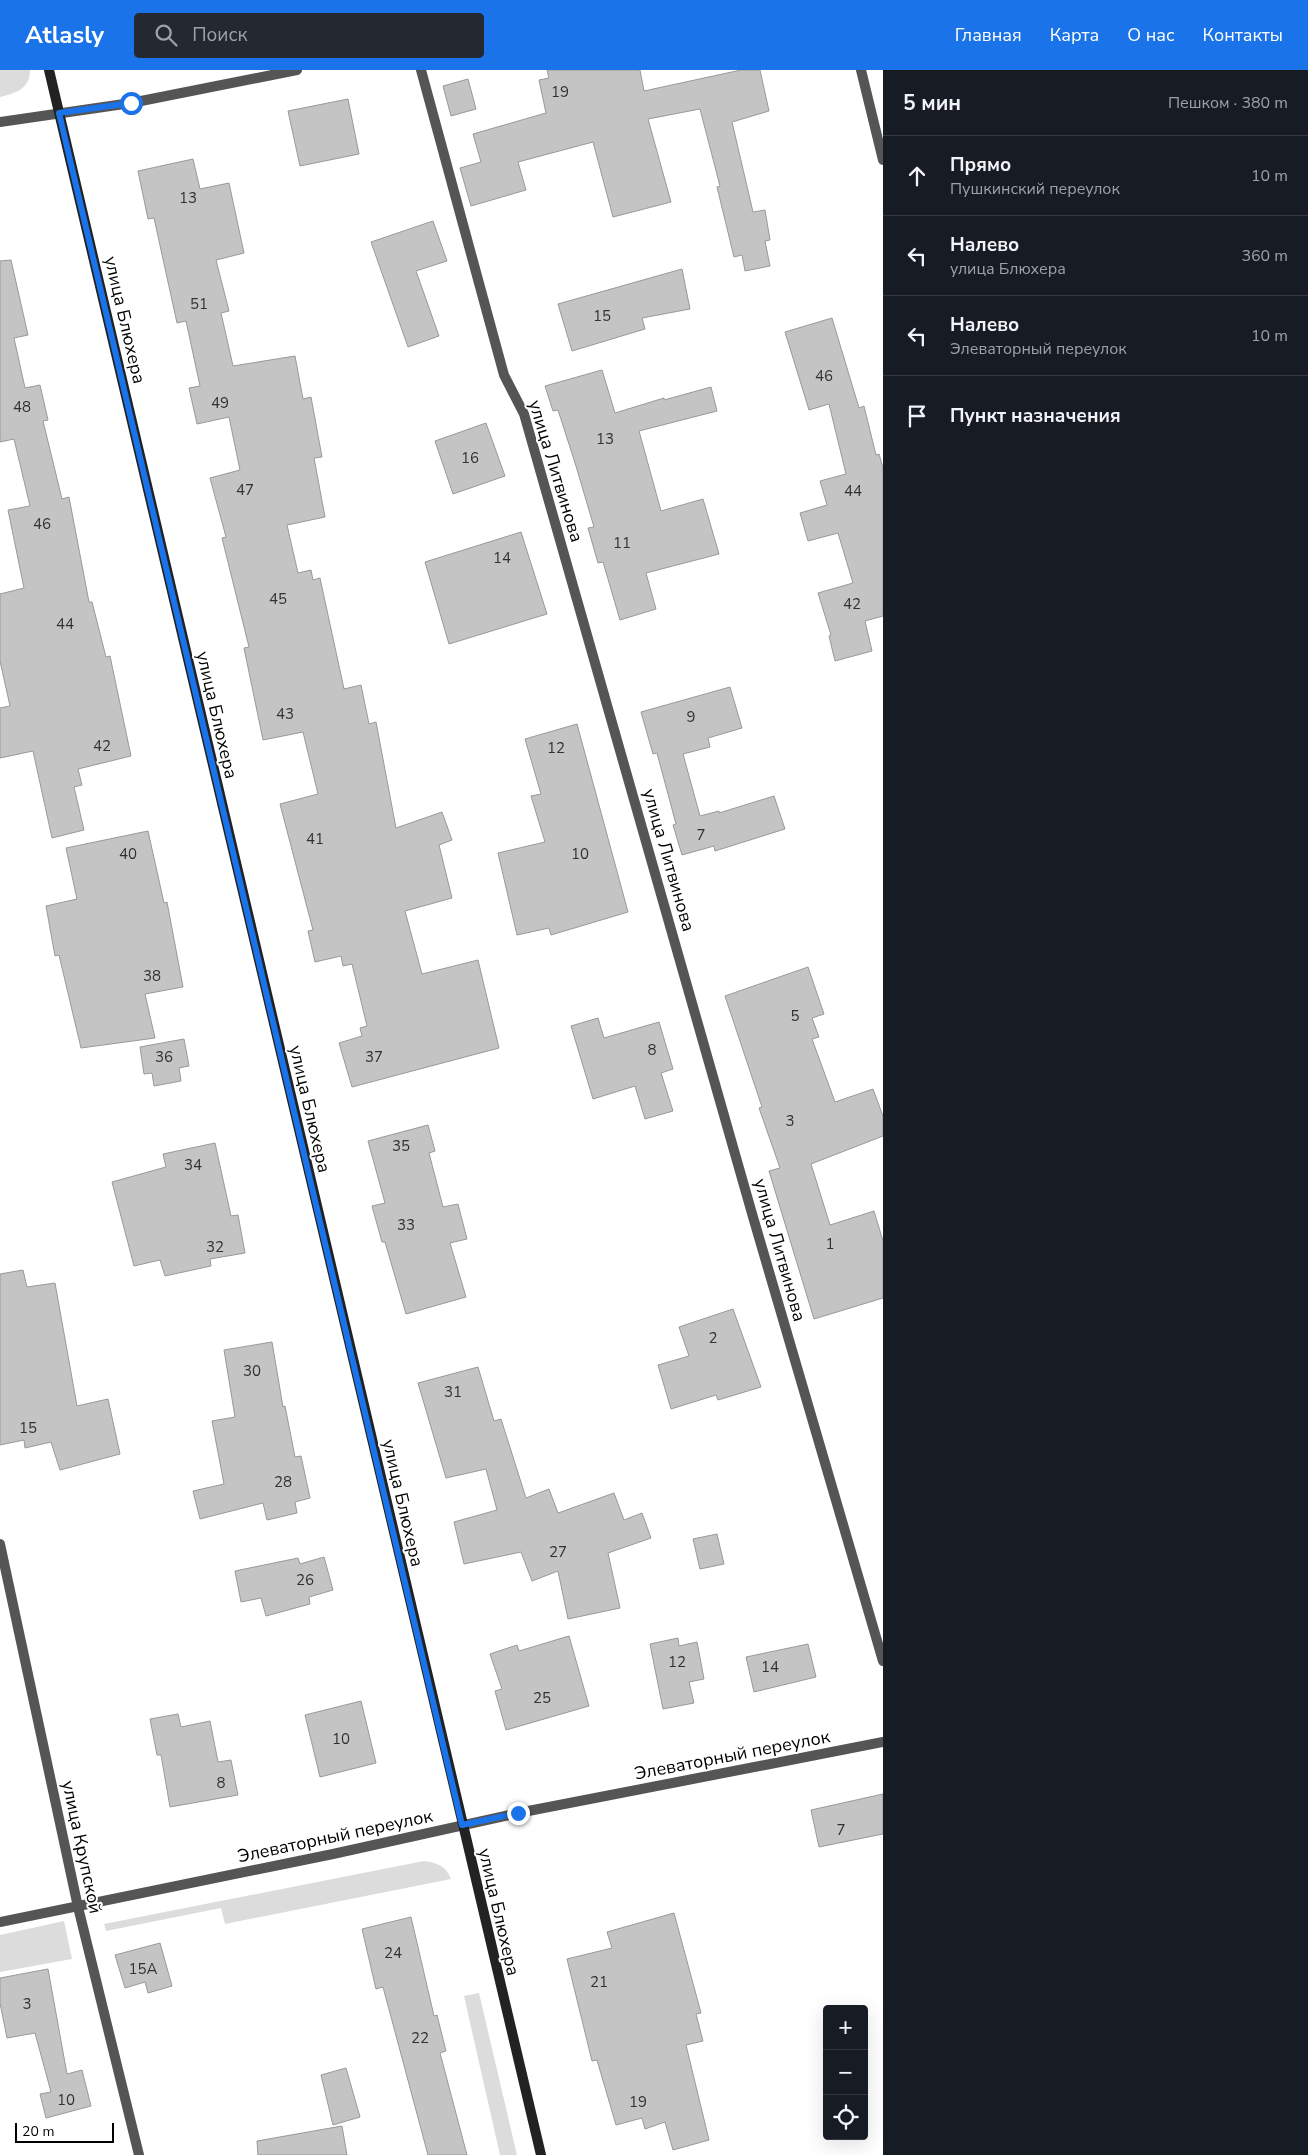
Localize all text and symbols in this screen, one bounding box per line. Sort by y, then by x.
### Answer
search box [134,13,484,58]
text: Atlasly [25,19,104,51]
icon: search [152,21,180,49]
text: Поиск [192,22,247,48]
text: Главная [955,23,1022,47]
text: Карта [1050,23,1099,47]
text: О нас [1127,23,1175,47]
text: Контакты [1203,23,1283,47]
house number: 19 [551,82,569,102]
text: 5 мин [903,89,961,117]
route start [120,92,143,115]
text: Пешком · 380 m [1168,92,1288,114]
text: Прямо [950,152,1011,178]
icon: ahead [903,162,931,190]
text: 10 m [1251,165,1288,187]
text: Пушкинский переулок [950,178,1120,200]
house number: 13 [179,188,197,208]
text: Налево [950,232,1019,258]
icon: left [903,242,931,270]
text: 360 m [1241,245,1288,267]
street label: улица Блюхера [99,254,151,386]
text: улица Блюхера [950,258,1066,280]
house number: 51 [190,294,208,314]
house number: 15 [593,306,611,326]
text: Налево [950,312,1019,338]
icon: left [903,322,931,350]
text: 10 m [1251,325,1288,347]
text: Элеваторный переулок [950,338,1127,360]
house number: 46 [815,366,833,386]
house number: 49 [211,393,229,413]
house number: 48 [13,397,31,417]
street label: улица Литвинова [523,397,589,545]
icon: arrive [903,402,931,430]
text: Пункт назначения [950,403,1121,429]
house number: 13 [596,429,614,449]
house number: 16 [461,448,479,468]
house number: 47 [236,480,254,500]
house number: 44 [844,481,862,501]
house number: 46 [33,514,51,534]
house number: 11 [613,533,631,553]
house number: 14 [493,548,511,568]
house number: 45 [269,589,287,609]
house number: 42 [843,594,861,614]
house number: 44 [56,614,74,634]
street label: улица Блюхера [191,649,243,781]
house number: 43 [276,704,294,724]
house number: 9 [686,707,696,727]
house number: 42 [93,736,111,756]
house number: 12 [547,738,565,758]
street label: улица Литвинова [637,786,701,934]
house number: 7 [696,825,706,845]
house number: 41 [306,829,324,849]
house number: 40 [119,844,137,864]
house number: 10 [571,844,589,864]
house number: 38 [143,966,161,986]
house number: 5 [790,1006,800,1026]
house number: 8 [647,1040,657,1060]
street label: улица Блюхера [284,1043,336,1175]
house number: 36 [155,1047,173,1067]
house number: 37 [365,1047,383,1067]
house number: 3 [785,1111,795,1131]
house number: 35 [392,1136,410,1156]
house number: 34 [184,1155,202,1175]
street label: улица Литвинова [748,1176,812,1324]
house number: 33 [397,1215,415,1235]
house number: 1 [825,1234,835,1254]
house number: 32 [206,1237,224,1257]
house number: 2 [708,1328,718,1348]
house number: 30 [243,1361,261,1381]
house number: 31 [444,1382,462,1402]
house number: 15 [19,1418,37,1438]
street label: улица Блюхера [377,1437,429,1569]
house number: 28 [274,1472,292,1492]
house number: 27 [549,1542,567,1562]
house number: 26 [296,1570,314,1590]
house number: 12 [668,1652,686,1672]
house number: 14 [761,1657,779,1677]
house number: 25 [533,1688,551,1708]
street label: Элеваторный переулок [632,1724,832,1786]
house number: 10 [332,1729,350,1749]
house number: 8 [216,1773,226,1793]
street label: улица Крупской [56,1778,108,1916]
route end [507,1802,530,1825]
street label: Элеваторный переулок [235,1803,435,1868]
house number: 7 [836,1820,846,1840]
street label: улица Блюхера [473,1846,525,1978]
house number: 24 [384,1943,402,1963]
house number: 15А [129,1959,158,1979]
house number: 21 [590,1972,608,1992]
house number: 3 [22,1994,32,2014]
map controls [823,2005,868,2140]
button: + [823,2005,868,2050]
house number: 22 [411,2028,429,2048]
button: − [823,2050,868,2095]
house number: 10 [57,2090,75,2110]
house number: 19 [629,2092,647,2112]
button: locate [823,2095,868,2140]
scale bar [15,2120,114,2143]
text: 20 m [22,2122,54,2141]

